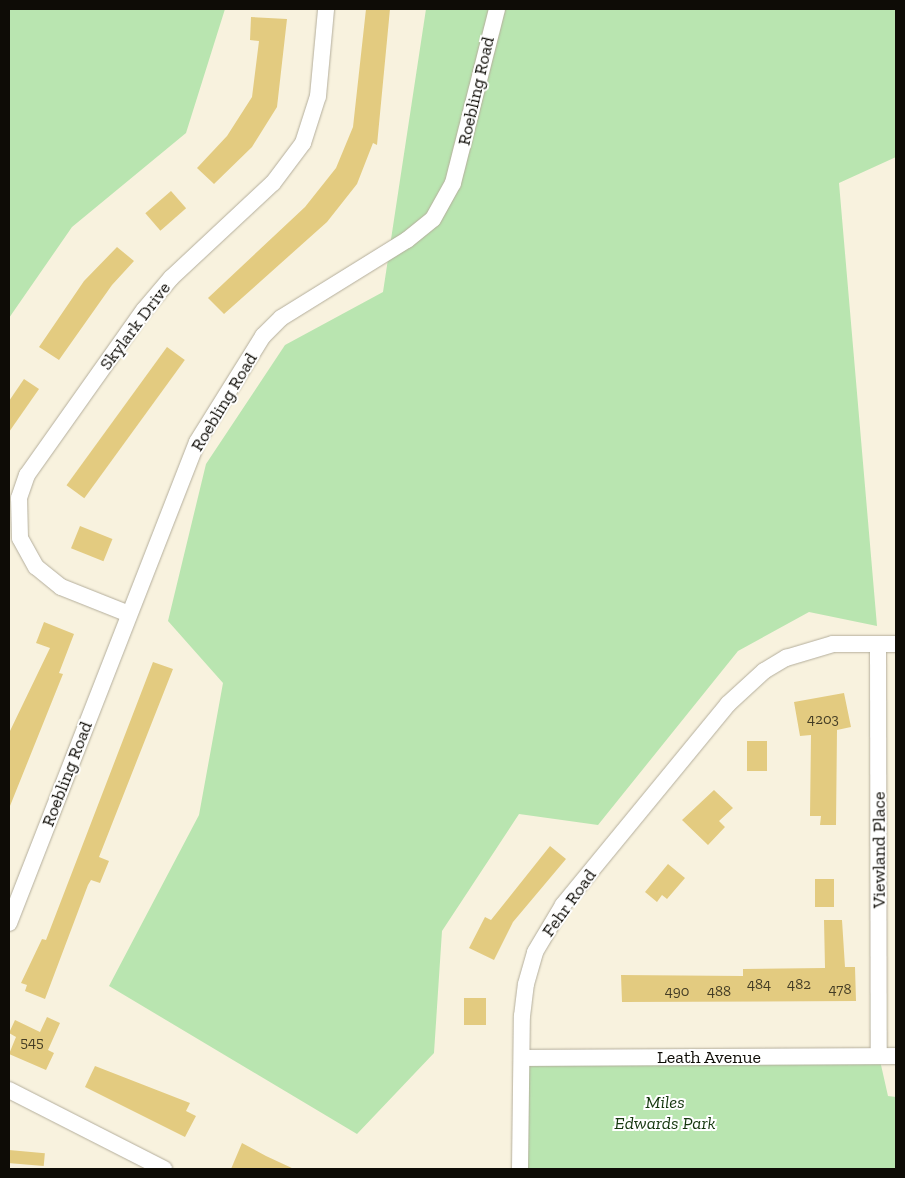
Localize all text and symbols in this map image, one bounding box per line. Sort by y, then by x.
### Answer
street label: Roebling Road [453,34,499,148]
street label: Skylark Drive [95,278,175,374]
street label: Roebling Road [186,349,262,455]
house number: 4203 [807,711,839,729]
street label: Roebling Road [37,718,97,830]
street label: Viewland Place [868,792,890,908]
street label: Fehr Road [537,865,601,941]
house number: 484 [747,976,771,994]
house number: 482 [787,976,811,994]
house number: 478 [829,981,851,999]
house number: 490 [665,983,689,1001]
house number: 488 [707,983,731,1001]
house number: 545 [20,1034,44,1052]
street label: Leath Avenue [657,1046,761,1068]
park label: Miles Edwards Park [614,1092,716,1134]

